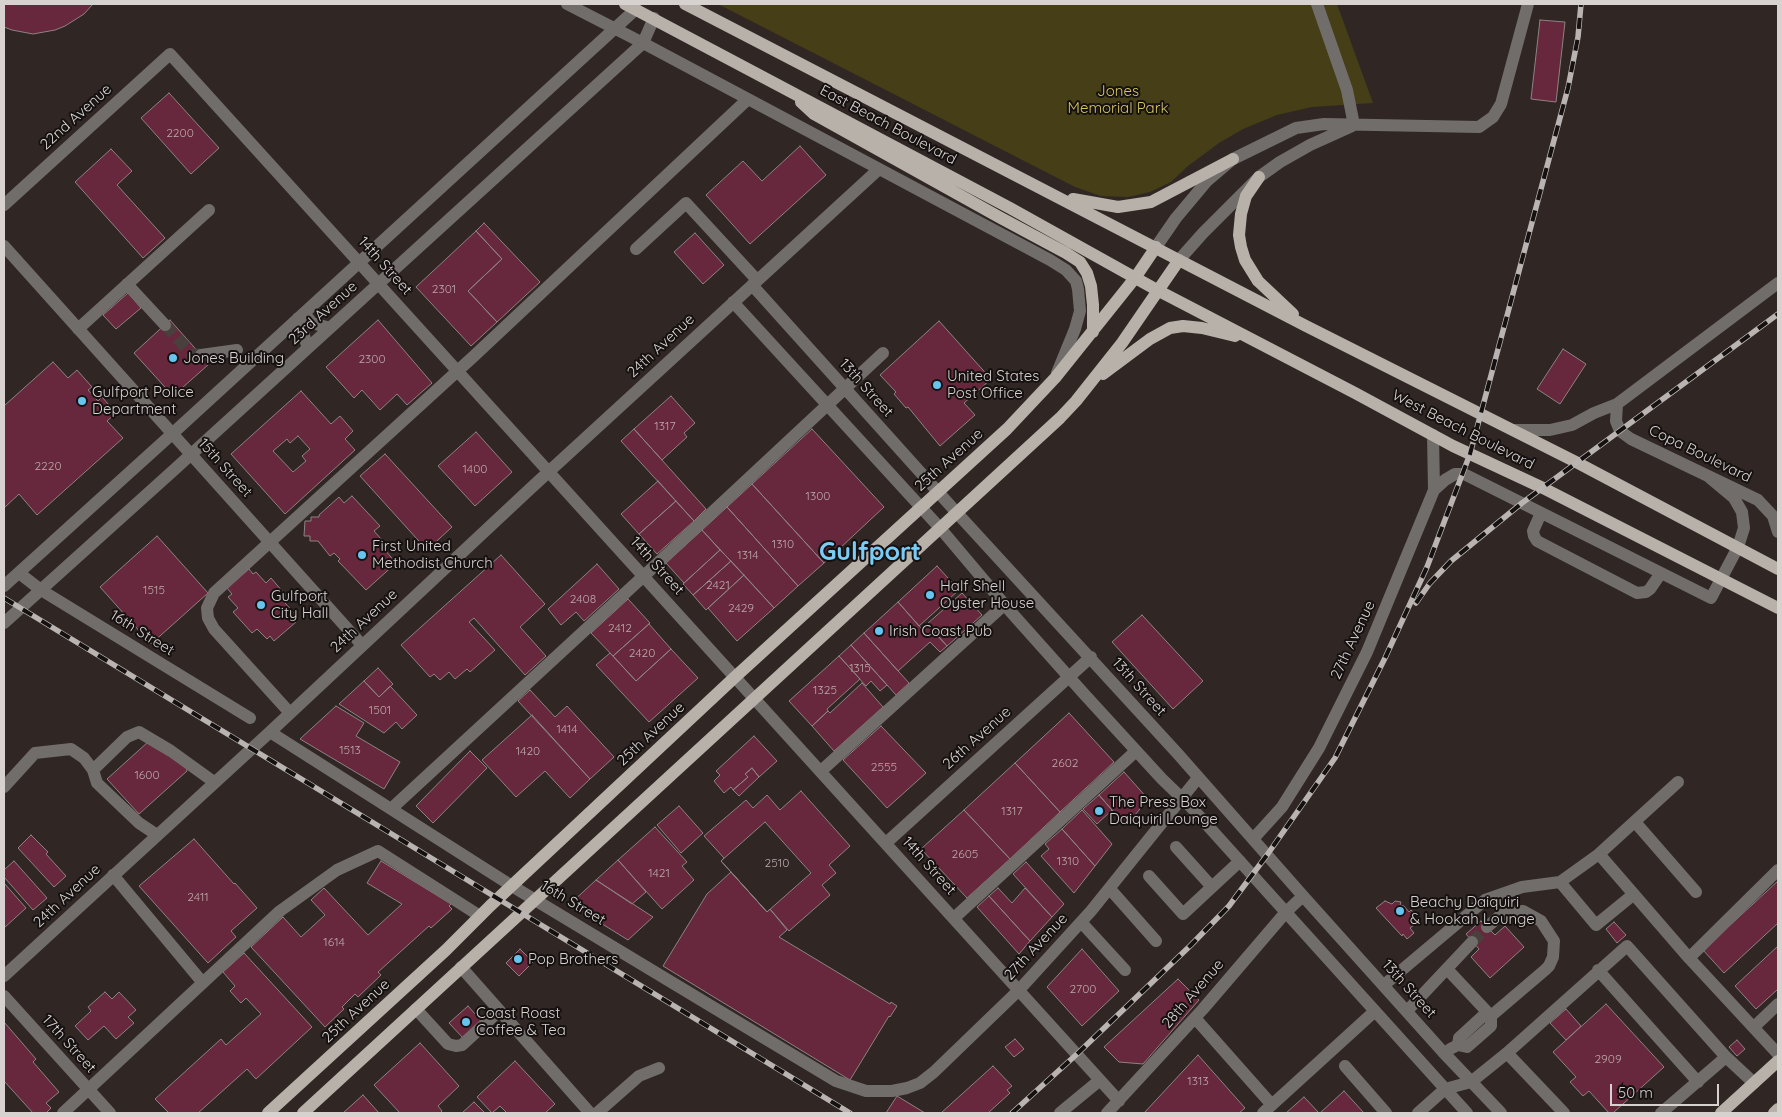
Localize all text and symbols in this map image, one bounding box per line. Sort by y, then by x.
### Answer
street label: 22nd Avenue [37,80,115,154]
street label: East Beach Boulevard [817,81,959,169]
park label: Jones Memorial Park [1068,82,1168,117]
house number: 2200 [166,126,194,140]
street label: 14th Street [354,233,416,299]
street label: 23rd Avenue [285,278,361,348]
house number: 2301 [432,282,456,296]
street label: 24th Avenue [624,310,698,382]
place label: Jones Building [183,349,284,367]
marker: Jones Building [167,352,179,364]
house number: 2300 [358,352,386,366]
street label: 13th Street [835,355,897,421]
place label: United States Post Office [947,367,1039,402]
marker: United States Post Office [931,379,943,391]
place label: Gulfport Police Department [92,383,194,418]
street label: West Beach Boulevard [1389,386,1537,474]
marker: Gulfport Police Department [76,395,88,407]
house number: 1317 [654,419,676,433]
street label: Copa Boulevard [1646,421,1754,487]
street label: 25th Avenue [911,425,987,495]
street label: 15th Street [194,435,256,501]
house number: 2220 [34,459,62,473]
house number: 1400 [463,462,487,476]
house number: 1300 [805,489,831,503]
street label: 14th Street [626,533,688,599]
place label: First United Methodist Church [372,537,493,572]
house number: 1310 [772,537,794,551]
district label: Gulfport [819,537,921,567]
house number: 1314 [737,548,759,562]
marker: First United Methodist Church [356,549,368,561]
place label: Half Shell Oyster House [940,577,1034,612]
house number: 2421 [706,578,730,592]
house number: 1515 [143,583,165,597]
street label: 24th Avenue [327,585,401,657]
place label: Gulfport City Hall [271,587,328,622]
marker: Half Shell Oyster House [924,589,936,601]
house number: 2408 [570,592,596,606]
street label: 27th Avenue [1327,598,1379,682]
marker: Gulfport City Hall [255,599,267,611]
house number: 2429 [728,601,754,615]
street label: 16th Street [107,606,177,660]
house number: 2412 [608,621,632,635]
place label: Irish Coast Pub [889,622,992,640]
marker: Irish Coast Pub [873,625,885,637]
house number: 2420 [629,646,655,660]
street label: 13th Street [1108,654,1170,720]
house number: 1315 [849,661,871,675]
house number: 1325 [813,683,837,697]
street label: 25th Avenue [614,698,688,770]
house number: 1501 [369,703,391,717]
street label: 26th Avenue [939,703,1015,773]
house number: 1414 [556,722,578,736]
house number: 1513 [339,743,361,757]
house number: 1420 [516,744,540,758]
house number: 2602 [1052,756,1078,770]
house number: 2555 [871,760,897,774]
house number: 1600 [134,768,160,782]
place label: The Press Box Daiquiri Lounge [1109,793,1218,828]
house number: 1317 [1001,804,1023,818]
marker: The Press Box Daiquiri Lounge [1093,805,1105,817]
street label: 14th Street [898,833,960,899]
house number: 2605 [952,847,978,861]
house number: 1310 [1057,854,1079,868]
house number: 2510 [765,856,789,870]
street label: 24th Avenue [30,860,104,932]
house number: 1421 [648,866,670,880]
street label: 16th Street [537,877,609,929]
house number: 2411 [187,890,209,904]
place label: Beachy Daiquiri & Hookah Lounge [1410,893,1535,928]
marker: Beachy Daiquiri & Hookah Lounge [1394,905,1406,917]
street label: 27th Avenue [1001,910,1071,984]
house number: 1614 [323,935,345,949]
place label: Pop Brothers [528,950,618,968]
marker: Pop Brothers [512,953,524,965]
street label: 28th Avenue [1158,956,1228,1032]
street label: 13th Street [1378,956,1440,1022]
street label: 25th Avenue [319,975,393,1047]
house number: 2700 [1070,982,1096,996]
place label: Coast Roast Coffee & Tea [476,1004,566,1039]
street label: 17th Street [38,1011,100,1077]
marker: Coast Roast Coffee & Tea [460,1016,472,1028]
house number: 2909 [1594,1052,1622,1066]
house number: 1313 [1187,1074,1209,1088]
scale bar [1612,1074,1721,1106]
text: 50 m [1618,1083,1653,1102]

